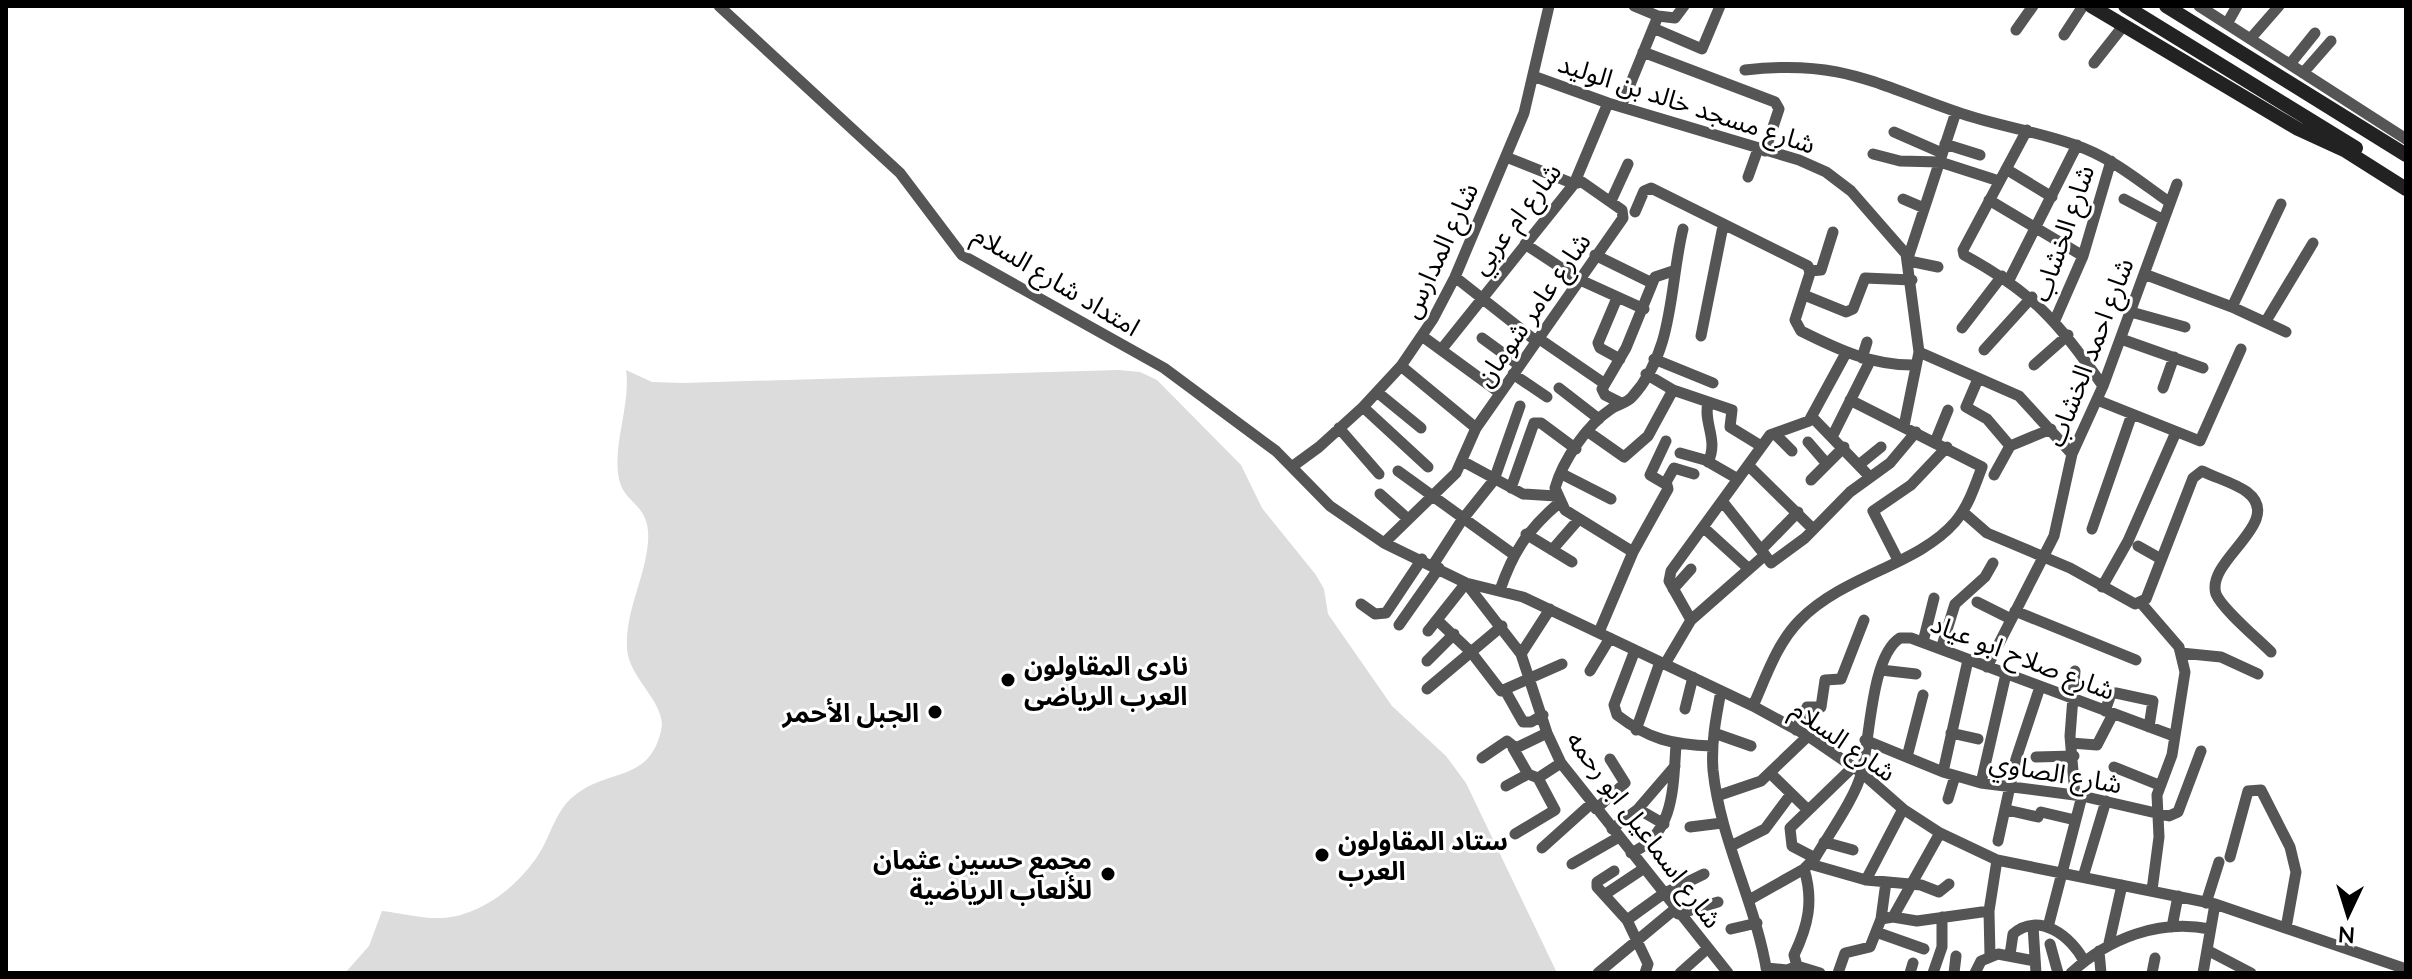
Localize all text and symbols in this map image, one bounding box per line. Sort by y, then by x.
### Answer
street label: شارع مسجد خالد بن الوليد [1553,46,1820,163]
street label: شارع ام عربي [1463,156,1571,283]
street label: شارع الخشاب [2024,161,2104,307]
street label: شارع المدارس [1394,177,1488,324]
street label: امتداد شارع السلام [965,218,1146,347]
street label: شارع عامر شومان [1467,226,1600,394]
street label: شارع احمد الخشاب [2038,253,2143,452]
street label: شارع صلاح ابو عياد [1925,606,2120,710]
place label: نادى المقاولون العرب الرياضى [1024,649,1188,712]
marker: نادى المقاولون العرب الرياضى [999,671,1017,689]
street label: شارع السلام [1783,692,1903,792]
place label: الجبل الأحمر [781,696,919,728]
marker: الجبل الأحمر [926,703,944,721]
street label: شارع اسماعيل ابو رحمه [1557,724,1730,936]
street label: شارع الصاوي [1986,745,2125,804]
place label: ستاد المقاولون العرب [1338,824,1508,887]
place label: مجمع حسين عثمان للألعاب الرياضية [873,843,1092,906]
marker: ستاد المقاولون العرب [1313,846,1331,864]
marker: مجمع حسين عثمان للألعاب الرياضية [1099,865,1117,883]
north arrow [2308,875,2388,955]
text: N [2337,921,2356,950]

